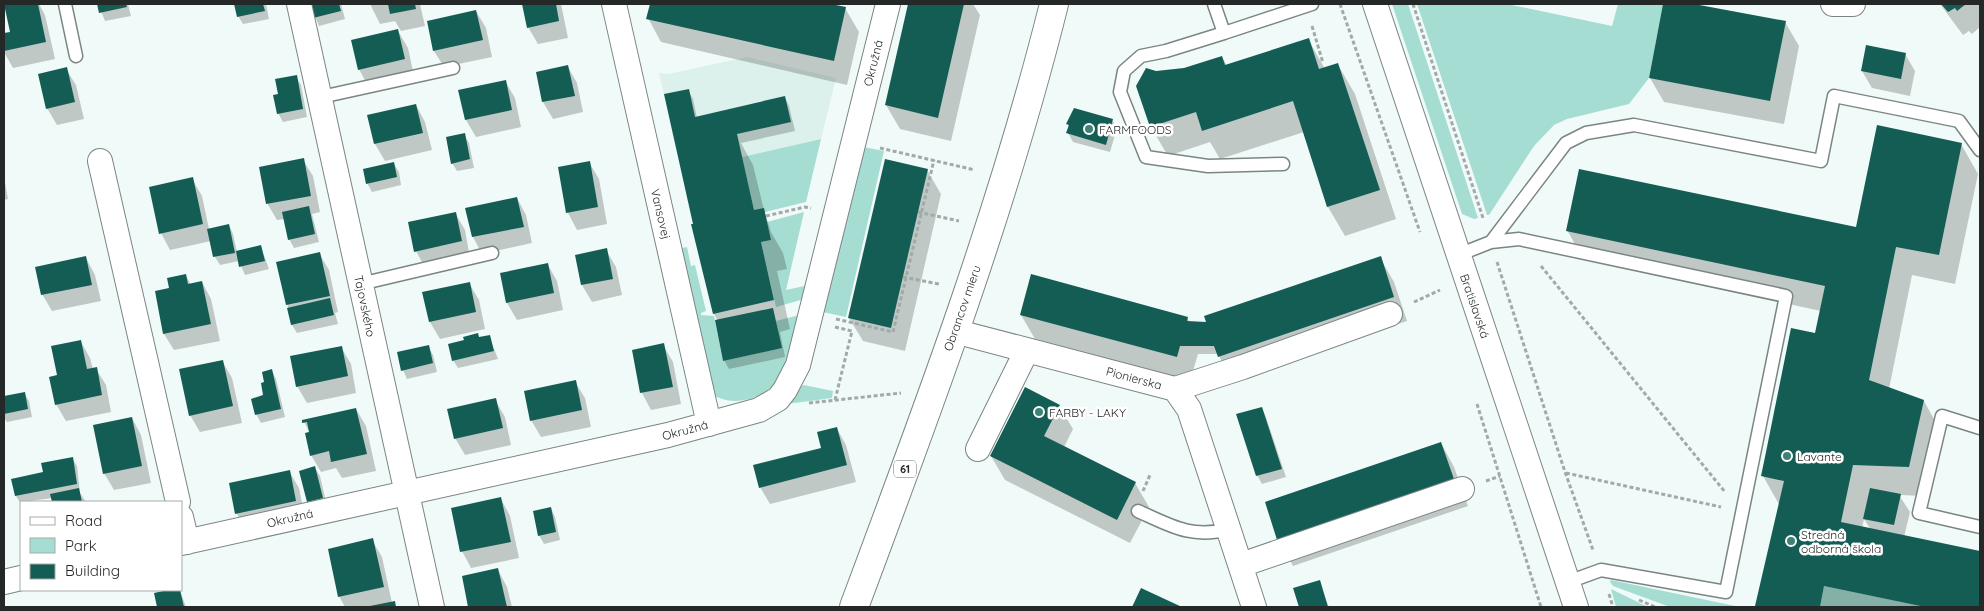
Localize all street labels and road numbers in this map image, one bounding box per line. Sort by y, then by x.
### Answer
street label: Okružná [860,38,886,88]
street label: Vansovej [648,187,674,241]
street label: Obrancov mieru [940,263,984,353]
street label: Bratislavská [1457,272,1493,340]
street label: Tajovského [351,274,379,338]
street label: Pionierska [1104,363,1164,393]
street label: Okružná [660,417,710,443]
road number: 61 [894,460,916,478]
street label: Okružná [265,505,315,531]

